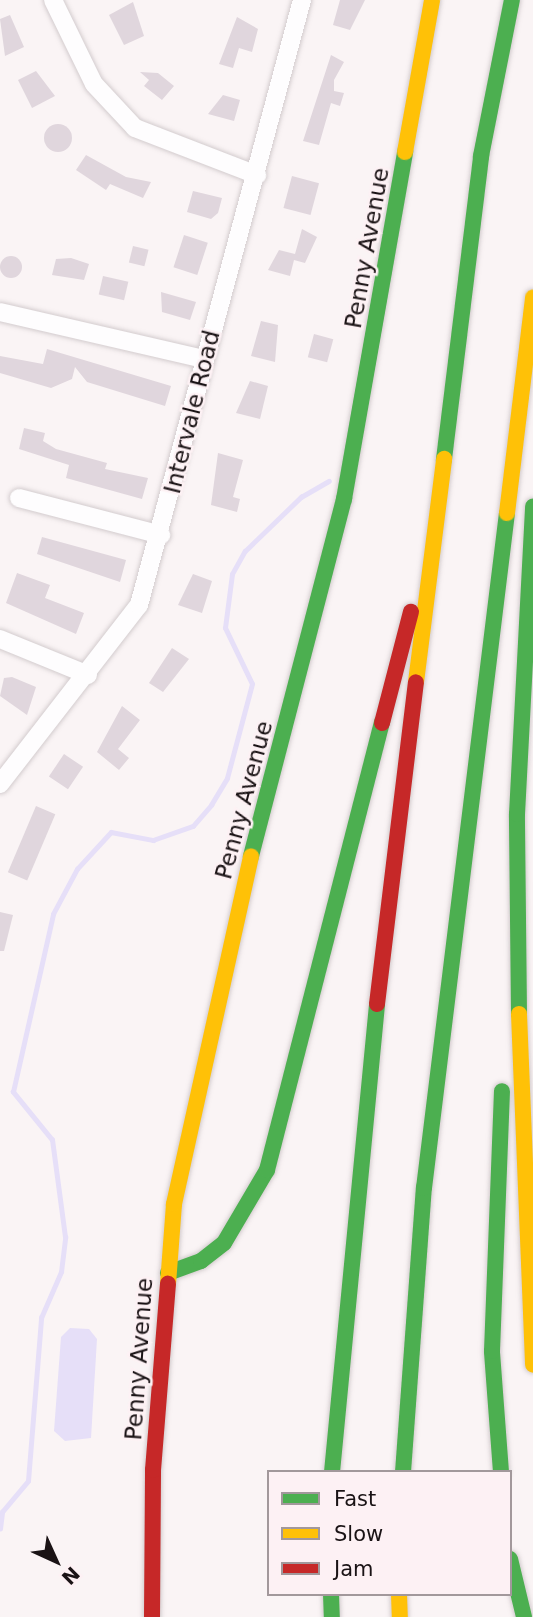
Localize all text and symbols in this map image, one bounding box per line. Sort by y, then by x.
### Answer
street label: Penny Avenue [339,165,395,331]
street label: Intervale Road [158,328,226,496]
street label: Penny Avenue [210,718,278,882]
street label: Penny Avenue [120,1277,158,1441]
legend [267,1470,512,1596]
text: Fast [334,1487,376,1511]
text: Slow [334,1522,383,1546]
north arrow [21,1526,91,1596]
text: Jam [334,1557,374,1581]
text: N [57,1562,84,1589]

